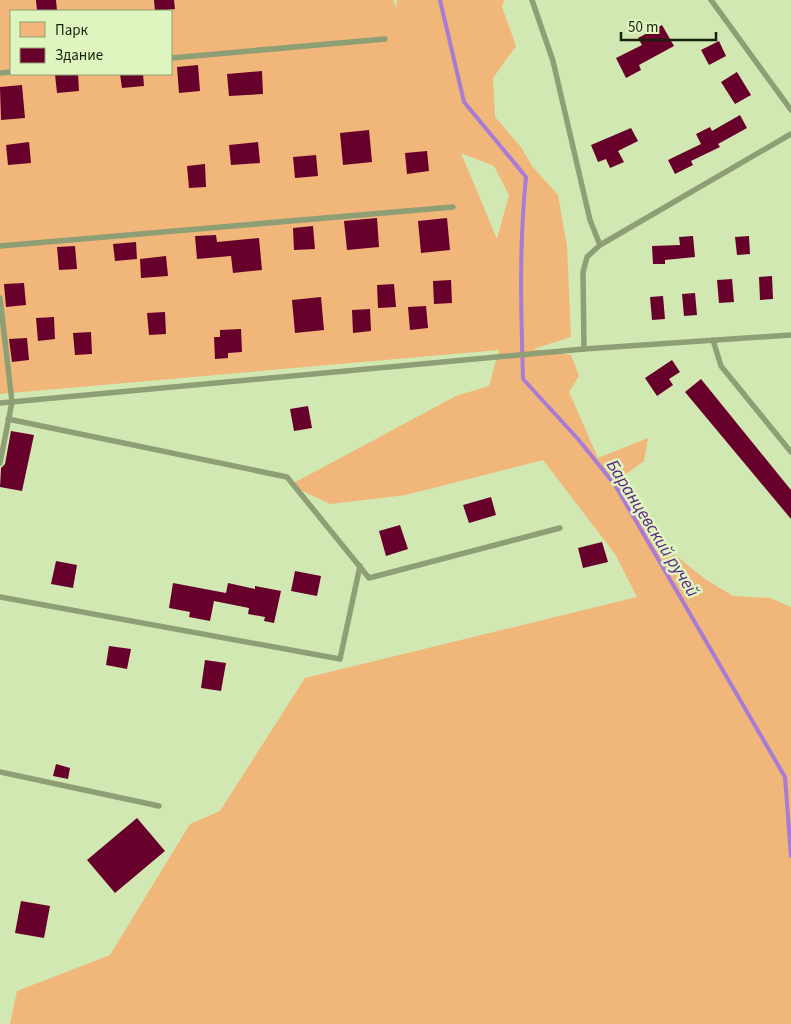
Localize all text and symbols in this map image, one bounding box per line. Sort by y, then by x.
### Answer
legend [10,10,172,75]
scale bar [621,10,716,42]
text: 50 m [628,17,658,38]
text: Парк [55,20,89,41]
text: Здание [55,45,103,66]
water label: Баранцевский ручей [600,455,705,602]

